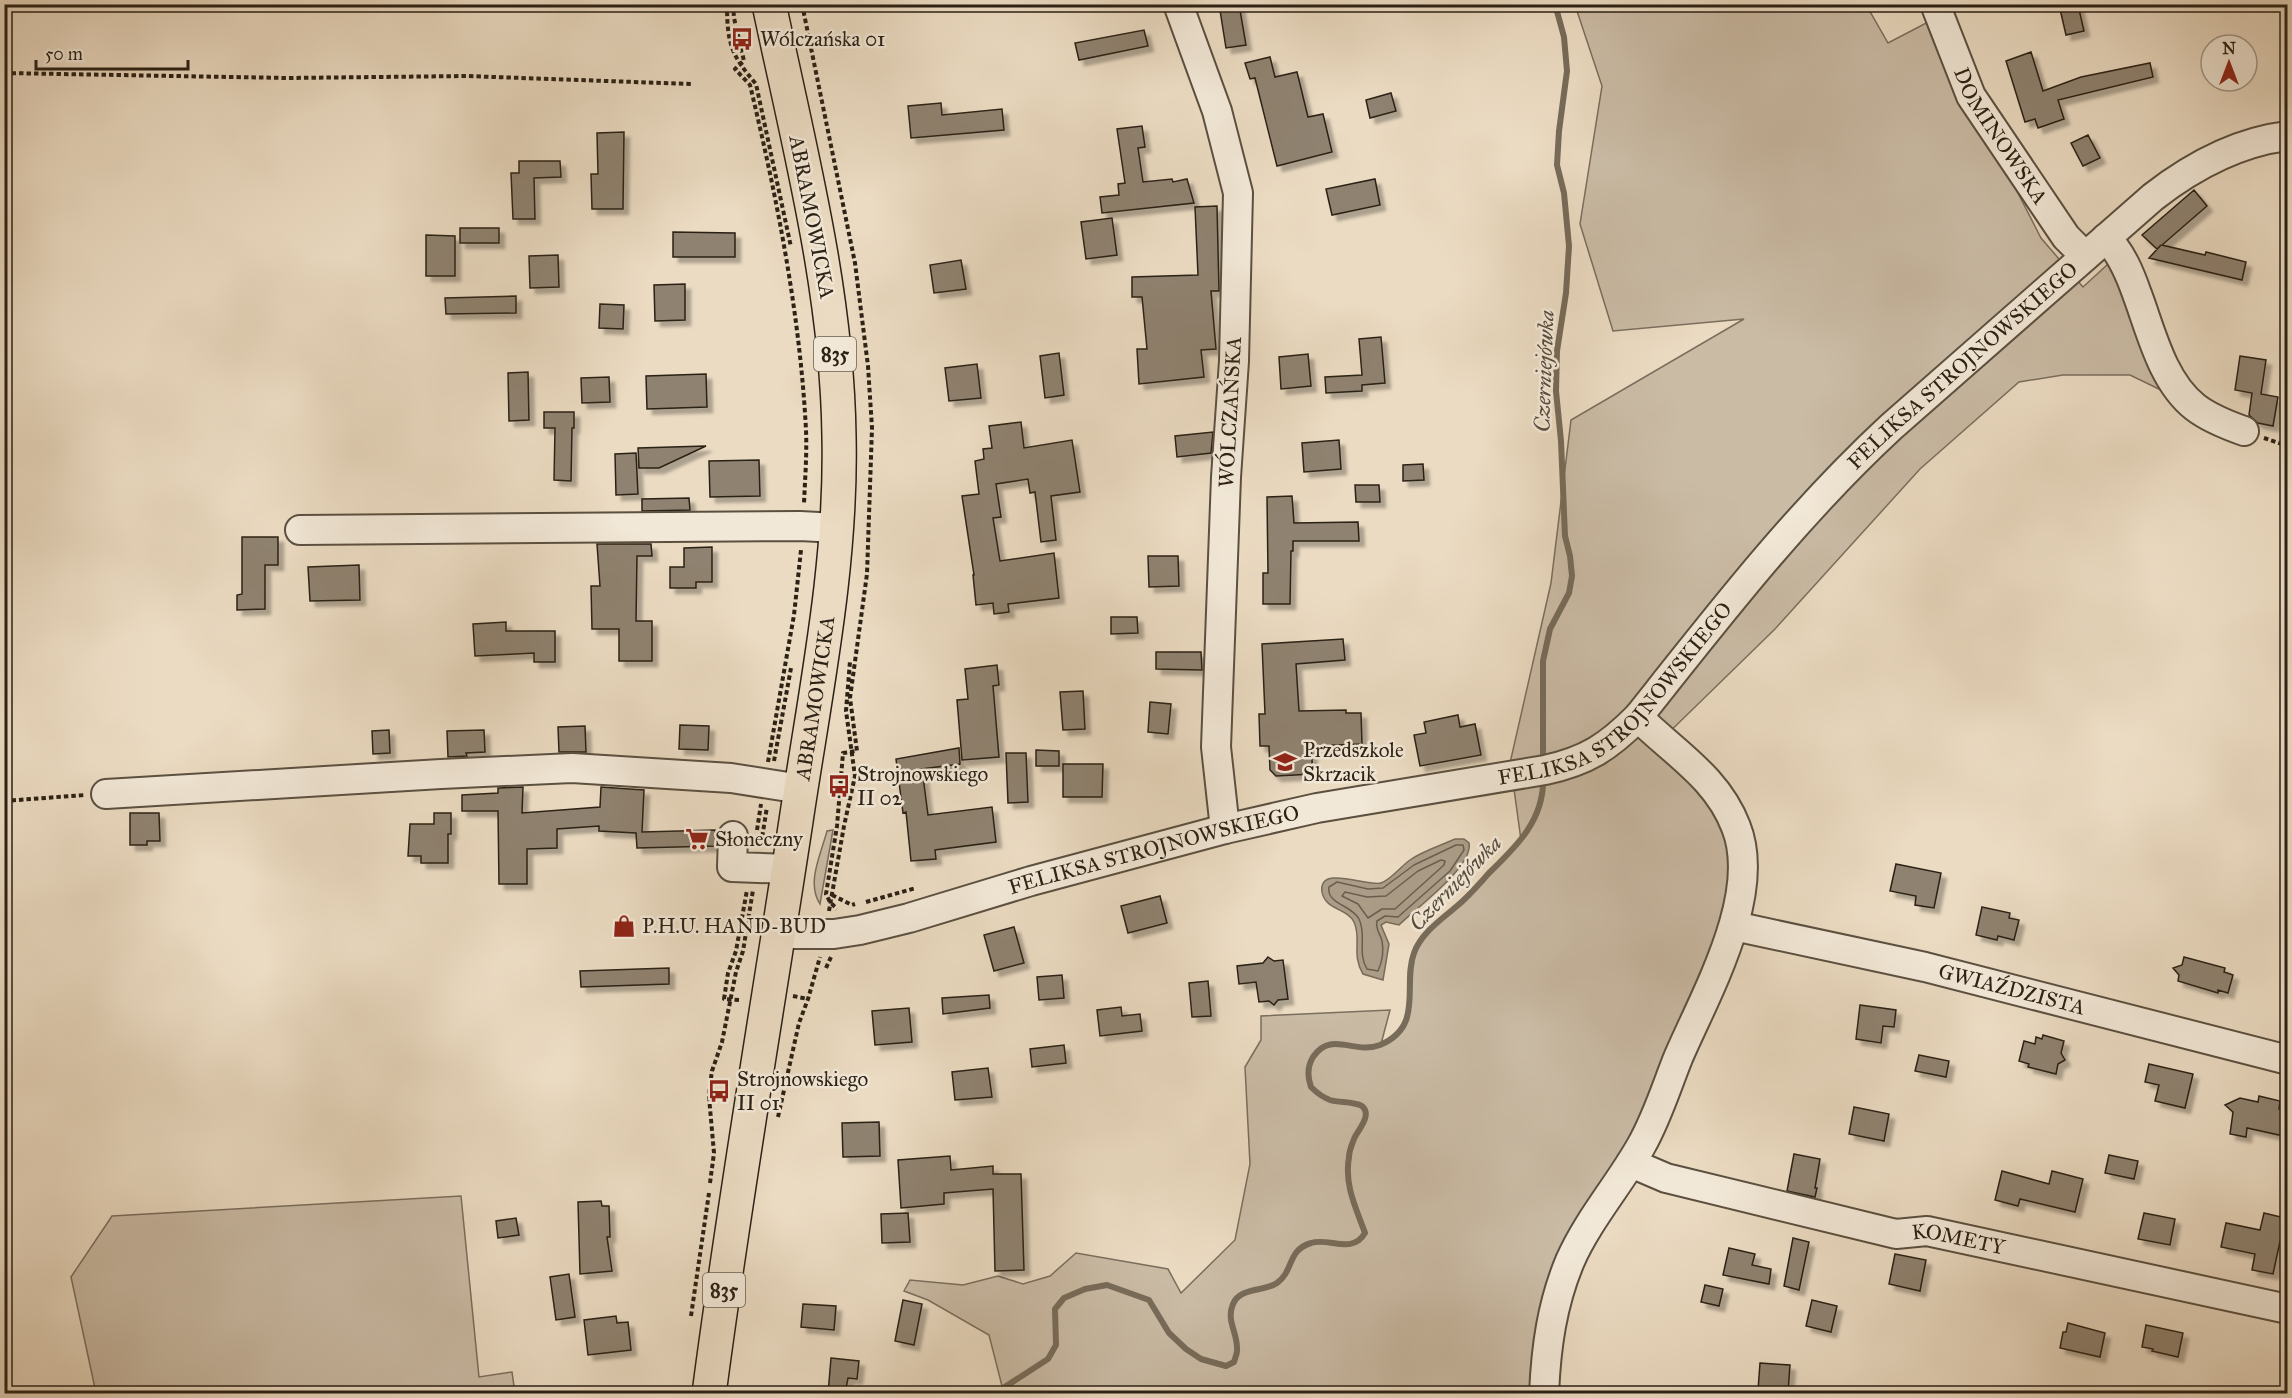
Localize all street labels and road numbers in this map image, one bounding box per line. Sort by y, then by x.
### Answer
street label: DOMINOWSKA [1948,64,2053,209]
street label: ABRAMOWICKA [783,132,841,301]
street label: FELIKSA STROJNOWSKIEGO [1842,256,2083,475]
street label: WÓLCZAŃSKA [1212,336,1247,488]
road number: 835 [814,337,856,371]
street label: FELIKSA STROJNOWSKIEGO [1496,597,1738,791]
street label: ABRAMOWICKA [789,614,840,783]
street label: FELIKSA STROJNOWSKIEGO [1005,799,1302,900]
street label: GWIAŹDZISTA [1936,958,2088,1021]
street label: KOMETY [1911,1218,2008,1261]
road number: 835 [703,1273,745,1307]

